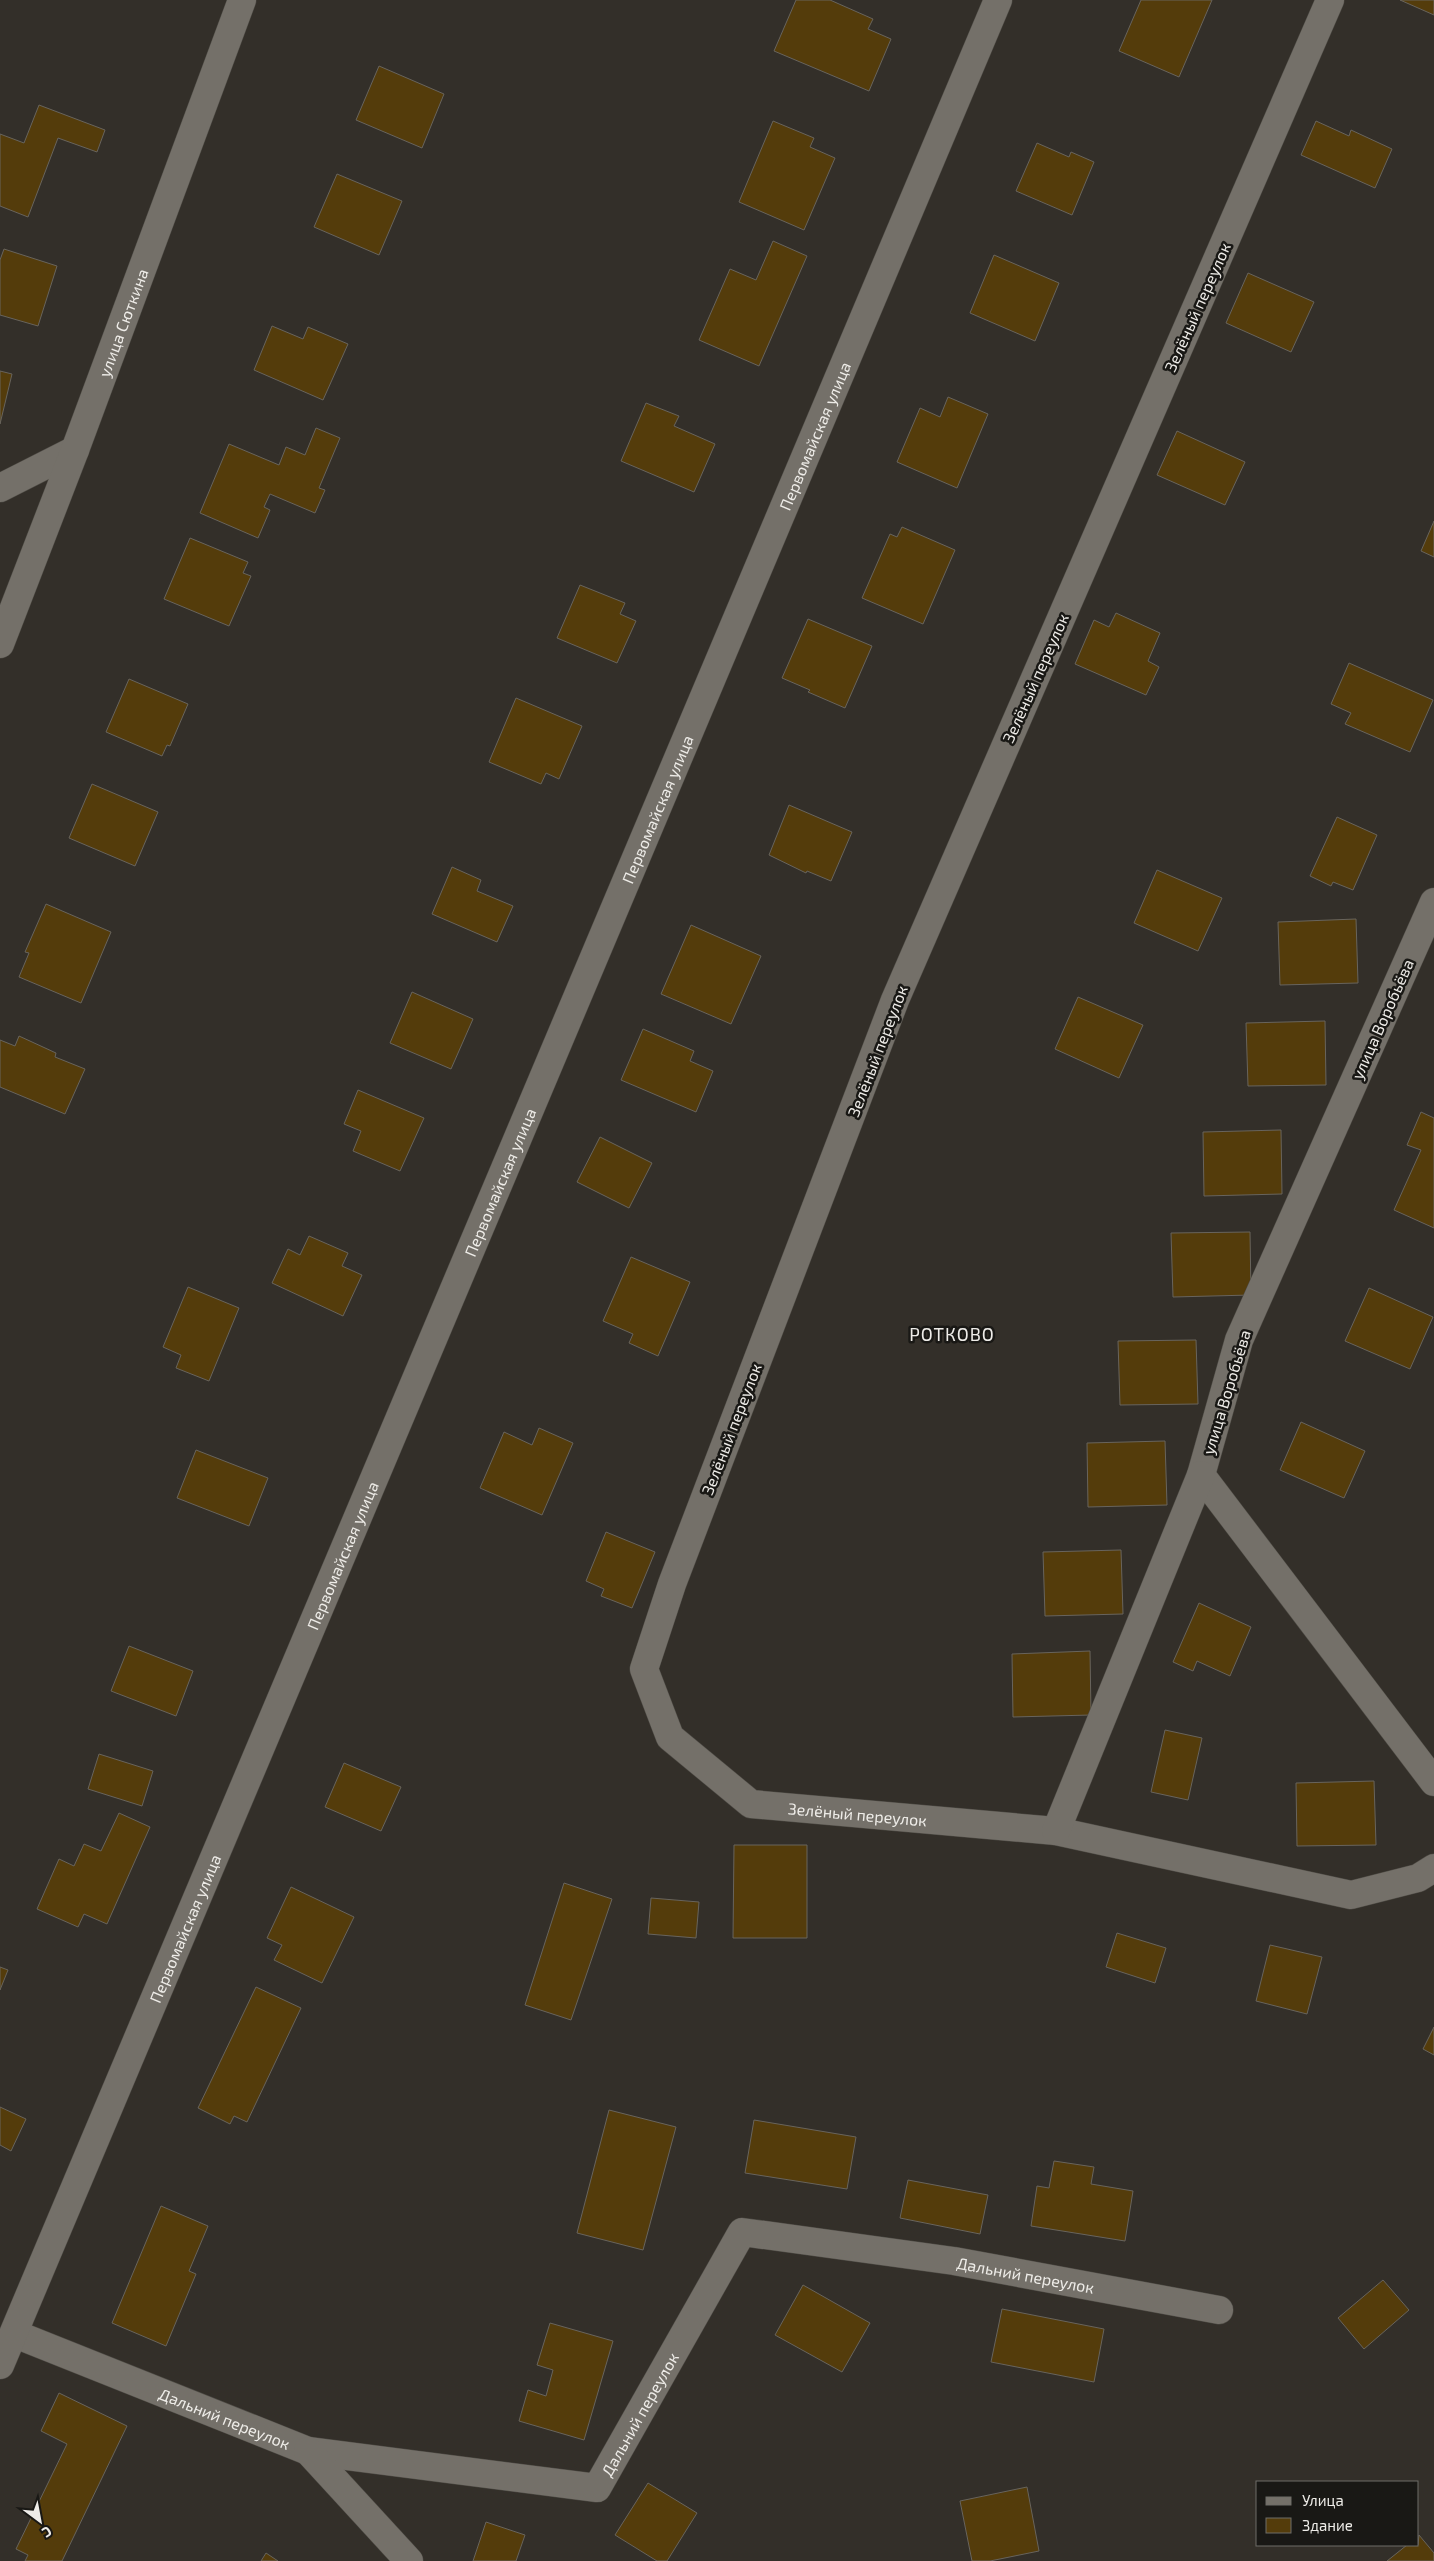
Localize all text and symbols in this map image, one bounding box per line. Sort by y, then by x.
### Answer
street label: Зелёный переулок [1160,239,1235,375]
street label: улица Сюткина [94,266,151,380]
street label: Первомайская улица [774,359,854,513]
street label: Зелёный переулок [998,610,1073,746]
street label: Первомайская улица [617,732,696,886]
street label: улица Воробьёва [1347,956,1418,1082]
street label: Зелёный переулок [843,982,912,1120]
street label: Первомайская улица [460,1105,539,1259]
district label: РОТКОВО [909,1323,995,1345]
street label: улица Воробьёва [1198,1327,1255,1457]
street label: Зелёный переулок [697,1360,766,1498]
street label: Первомайская улица [302,1478,381,1632]
street label: Зелёный переулок [787,1798,928,1829]
street label: Первомайская улица [145,1851,224,2005]
street label: Дальний переулок [955,2252,1096,2296]
street label: Дальний переулок [596,2348,682,2479]
street label: Дальний переулок [157,2383,294,2453]
legend [1256,2481,1419,2546]
text: Улица [1302,2491,1344,2509]
north arrow [15,2496,65,2546]
text: Здание [1302,2516,1353,2534]
text: С [39,2523,55,2542]

